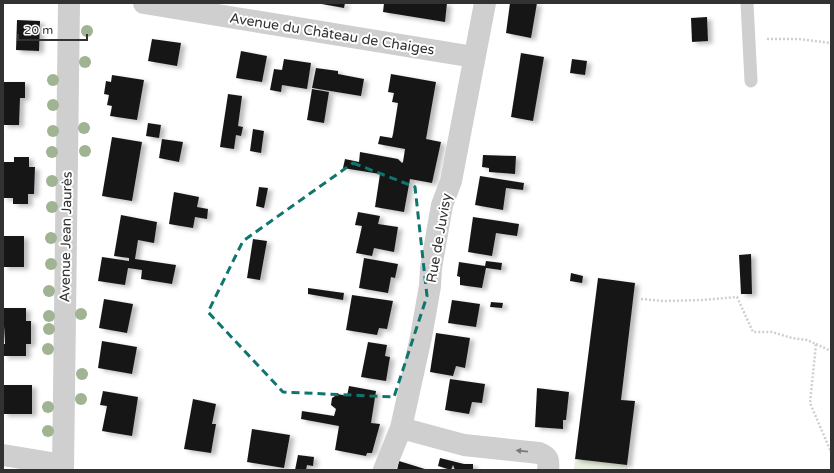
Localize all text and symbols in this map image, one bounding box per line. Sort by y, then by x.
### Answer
street label: Avenue du Château de Chaiges [228,9,436,59]
scale bar [18,16,87,42]
text: 20 m [24,23,53,37]
street label: Avenue Jean Jaurès [56,171,76,303]
street label: Rue de Juvisy [423,191,455,284]
one-way arrow [516,448,528,454]

